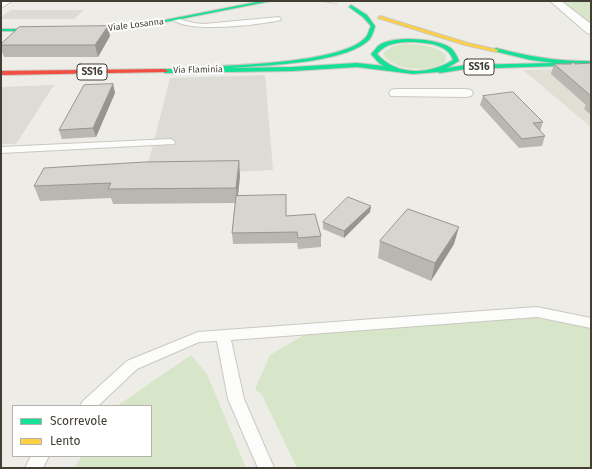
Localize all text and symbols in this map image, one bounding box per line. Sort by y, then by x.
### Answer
street label: Viale Losanna [107,16,165,34]
road number: SS16 [464,59,494,75]
road number: SS16 [77,64,107,80]
street label: Via Flaminia [173,64,223,76]
legend [12,405,152,457]
text: Scorrevole [50,414,107,428]
text: Lento [50,434,80,448]

